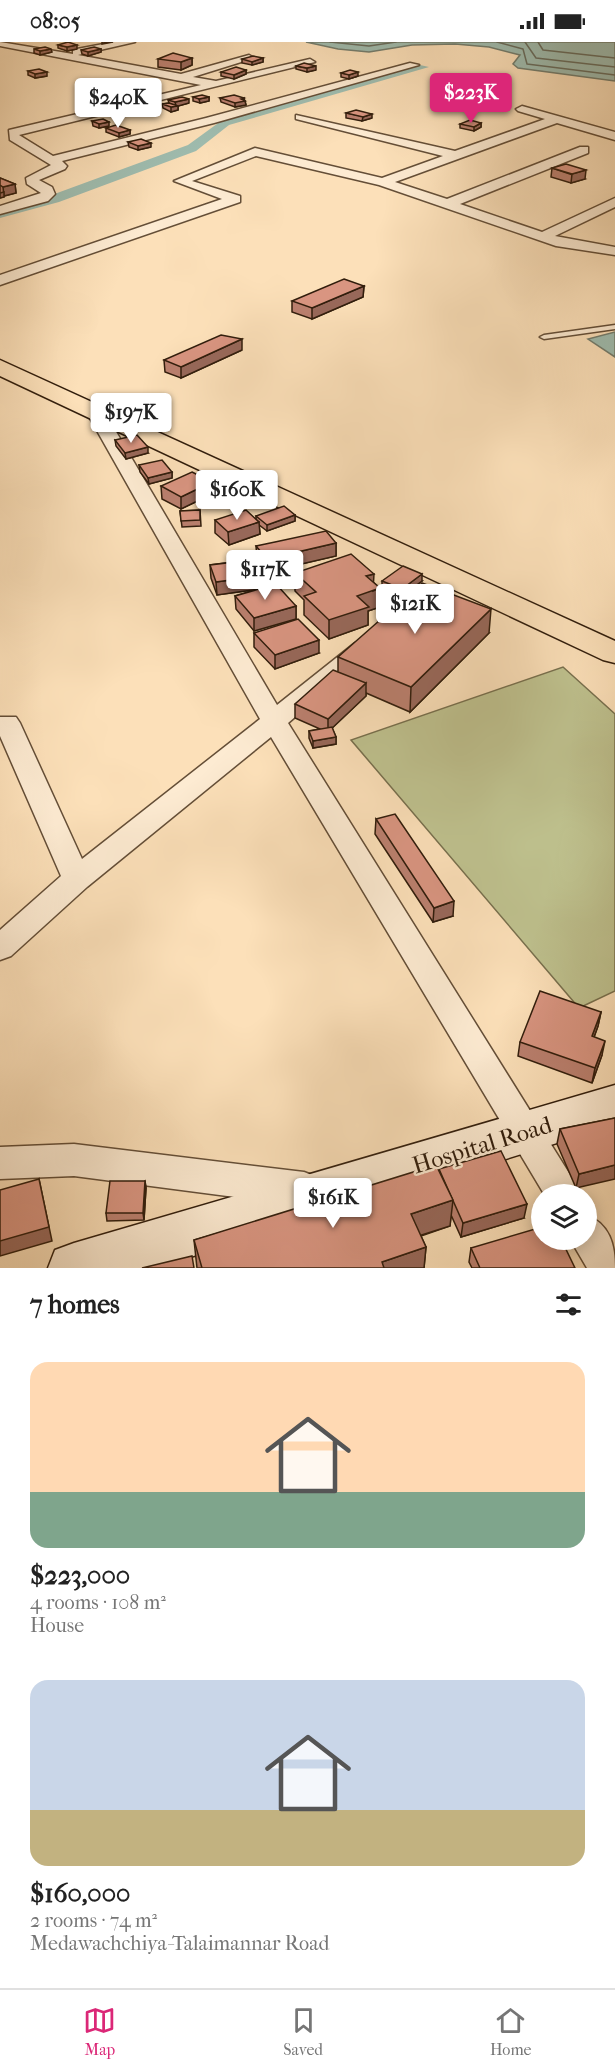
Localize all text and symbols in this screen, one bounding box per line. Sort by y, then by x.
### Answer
text: 08:05 [30,8,80,34]
pin: $223K [429,73,513,124]
pin: $240K [76,78,160,129]
text: $223K [444,81,498,104]
text: $240K [89,86,147,109]
pin: $197K [89,393,173,444]
text: $197K [105,401,157,424]
pin: $160K [195,470,279,521]
text: $160K [210,478,264,501]
pin: $117K [223,550,307,601]
text: $117K [240,558,290,581]
pin: $121K [373,584,457,635]
text: $121K [390,592,440,615]
street label: Hospital Road [409,1110,556,1180]
pin: $161K [291,1178,375,1229]
map controls [531,1184,597,1250]
button: layers [531,1184,597,1250]
text: $161K [308,1186,358,1209]
icon: filters [552,1288,585,1321]
text: 7 homes [30,1289,120,1320]
icon: home [254,1401,362,1509]
text: $223,000 [30,1560,130,1591]
text: 4 rooms · 108 m² [30,1591,166,1614]
text: House [30,1614,84,1637]
icon: home [254,1719,362,1827]
text: $160,000 [30,1878,130,1909]
text: 2 rooms · 74 m² [30,1909,157,1932]
text: Medawachchiya-Talaimannar Road [30,1932,329,1955]
tab: Map [83,2004,116,2059]
tab: Saved [283,2004,323,2059]
tab: Home [490,2004,532,2059]

